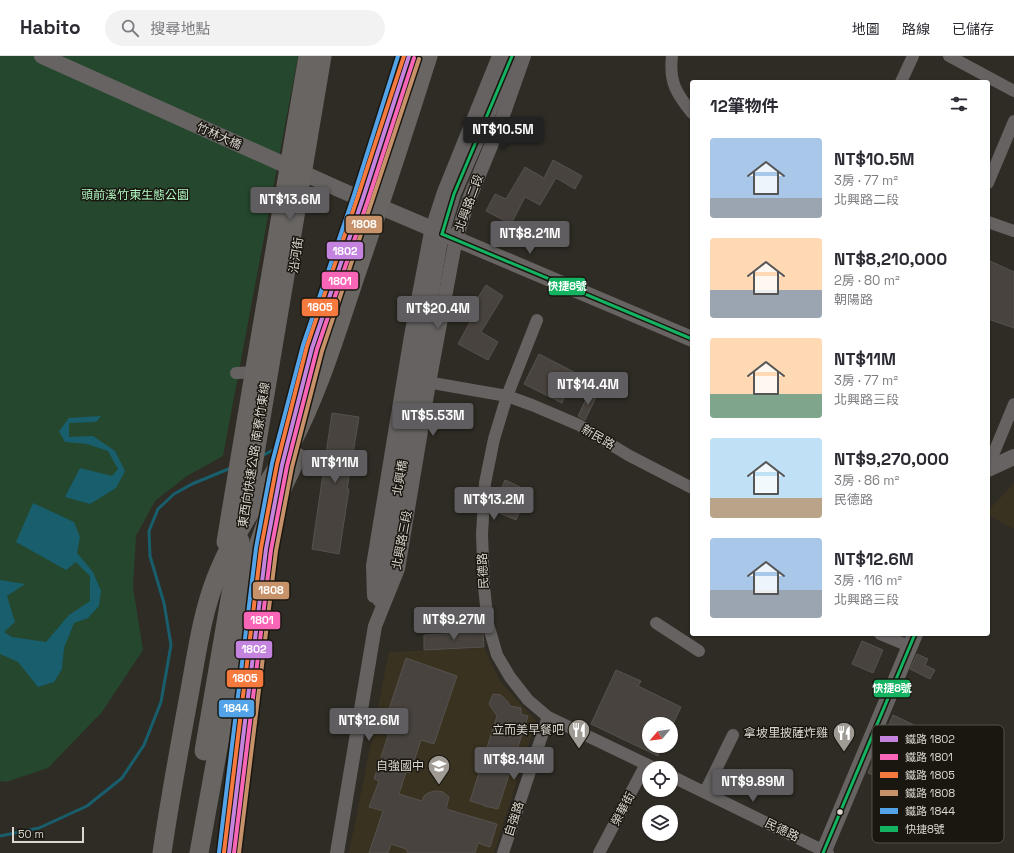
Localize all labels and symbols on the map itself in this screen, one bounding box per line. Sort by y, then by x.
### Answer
pin: NT$10.5M [462,117,544,151]
street label: 竹林大橋 [194,119,244,153]
street label: 北興路二段 [451,172,487,234]
park label: 頭前溪竹東生態公園 [81,187,189,203]
pin: NT$13.6M [249,187,331,221]
line badge: 1808 [345,215,383,234]
text: 1808 [351,217,377,231]
pin: NT$8.21M [489,221,571,255]
street label: 沿河街 [285,236,307,274]
line badge: 1802 [326,241,364,260]
text: 1802 [332,244,358,258]
line badge: 1801 [321,271,359,290]
text: 1801 [328,274,352,288]
line badge: 快捷8號 [548,277,586,296]
text: 快捷8號 [547,279,587,293]
pin: NT$20.4M [397,296,479,330]
line badge: 1805 [301,298,339,317]
text: 1805 [307,300,333,314]
pin: NT$14.4M [547,372,629,406]
street label: 東西向快速公路 南寮竹東線 [235,381,273,529]
pin: NT$5.53M [392,403,474,437]
street label: 新民路 [578,421,618,453]
pin: NT$11M [302,450,368,484]
street label: 北興橋 [389,459,411,497]
pin: NT$13.2M [453,487,535,521]
street label: 北興路三段 [388,509,416,571]
street label: 民德路 [474,553,492,589]
line badge: 1808 [252,581,290,600]
text: 1808 [258,583,284,597]
pin: NT$9.27M [413,607,495,641]
line badge: 1801 [243,611,281,630]
text: 1801 [250,613,274,627]
line badge: 1802 [235,640,273,659]
text: 1802 [241,642,267,656]
line badge: 1805 [226,669,264,688]
text: 1805 [232,671,258,685]
line badge: 快捷8號 [873,679,911,698]
text: 快捷8號 [872,681,912,695]
line badge: 1844 [218,699,255,718]
text: 1844 [223,701,249,715]
pin: NT$12.6M [328,708,410,742]
restaurant icon: 立而美早餐吧 [566,717,592,750]
north arrow [642,717,678,753]
restaurant icon: 拿坡里披薩炸雞 [831,720,857,753]
place label: 立而美早餐吧 [492,722,564,738]
place label: 拿坡里披薩炸雞 [744,725,828,741]
legend [872,725,1004,843]
text: 鐵路 1802 [905,732,955,746]
pin: NT$8.14M [473,747,555,781]
text: 鐵路 1801 [905,750,953,764]
school or university icon: 自強國中 [426,753,452,786]
place label: 自強國中 [376,758,424,774]
text: 鐵路 1805 [905,768,955,782]
pin: NT$9.89M [712,769,794,803]
text: 鐵路 1808 [905,786,955,800]
street label: 榮華街 [607,789,639,829]
street label: 自強路 [501,799,527,839]
text: 鐵路 1844 [905,804,955,818]
unlabelled marker [835,807,845,817]
street label: 民德路 [762,815,802,845]
text: 快捷8號 [905,822,945,836]
scale bar [12,825,84,844]

